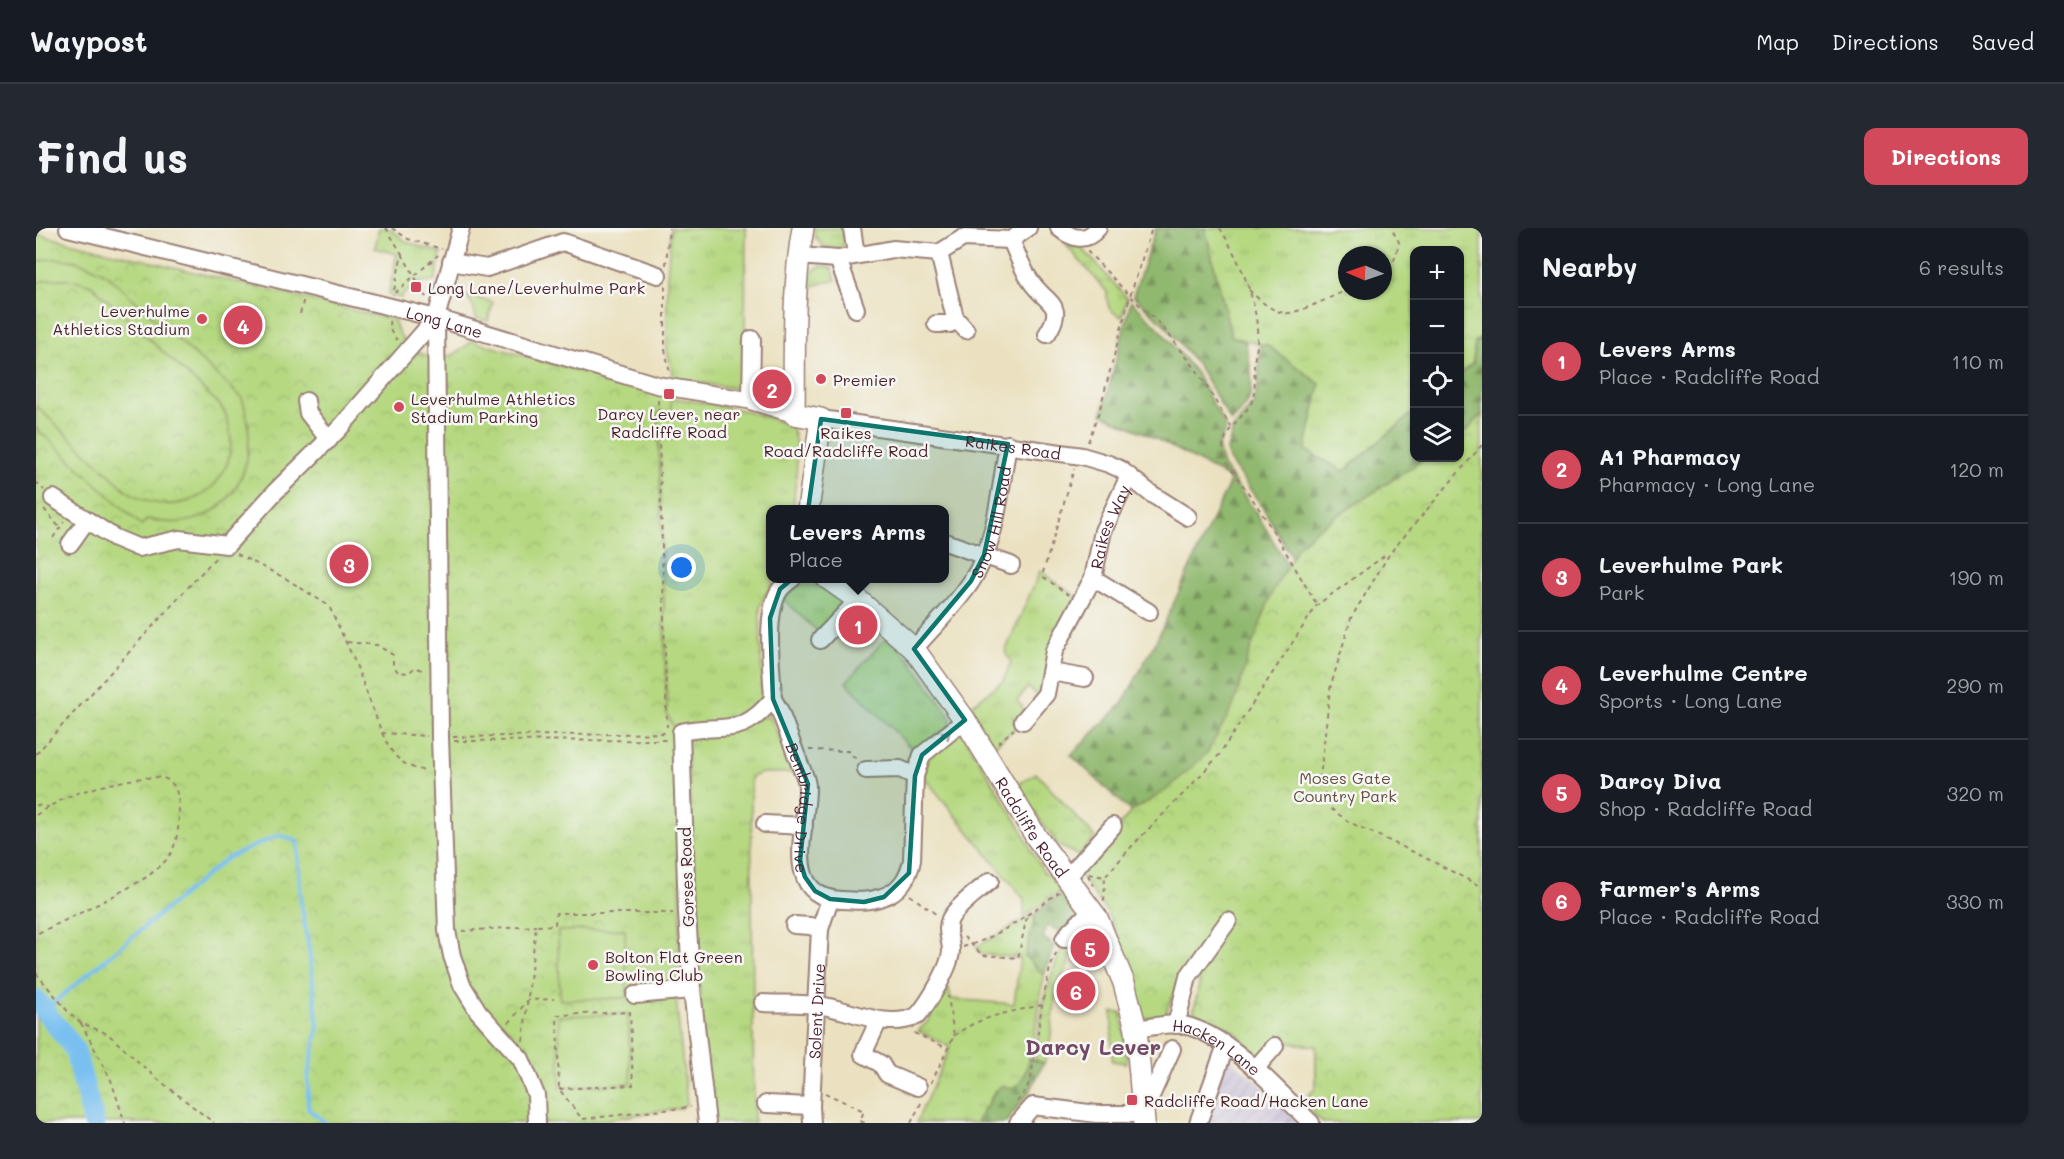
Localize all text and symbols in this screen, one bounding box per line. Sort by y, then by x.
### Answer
text: Waypost [30,23,147,59]
text: Map [1756,28,1799,55]
text: Directions [1832,28,1939,55]
text: Saved [1972,28,2034,55]
button: Directions [1864,128,2028,185]
text: Find us [36,129,188,184]
north arrow [1338,246,1392,300]
map controls [1410,246,1464,462]
button: + [1410,246,1464,300]
text: Nearby [1542,250,1637,284]
text: 6 results [1919,254,2004,280]
place label: Long Lane/Leverhulme Park [428,277,645,298]
marker: Long Lane/Leverhulme Park [409,280,423,294]
place label: Leverhulme Athletics Stadium [52,300,190,339]
button: − [1410,300,1464,354]
street label: Long Lane [404,301,485,342]
pin: 4 [224,302,262,348]
marker: Leverhulme Athletics Stadium [195,312,209,326]
text: Levers Arms [1599,334,1736,363]
text: 1 [1557,348,1566,374]
text: 110 m [1951,348,2004,374]
button: locate [1410,354,1464,408]
text: Place · Radcliffe Road [1599,363,1819,389]
pin: 2 [752,366,792,412]
place label: Premier [833,369,896,390]
marker: Premier [814,372,828,386]
marker: Darcy Lever, near Radcliffe Road [662,387,676,401]
place label: Leverhulme Athletics Stadium Parking [411,388,575,427]
marker: Leverhulme Athletics Stadium Parking [392,400,406,414]
place label: Darcy Lever, near Radcliffe Road [597,403,741,442]
marker: Raikes Road/Radcliffe Road [839,406,853,420]
button: layers [1410,408,1464,462]
place label: Raikes Road/Radcliffe Road [764,422,928,461]
street label: Raikes Road [964,429,1062,463]
text: A1 Pharmacy [1599,442,1741,471]
text: 2 [1556,456,1567,482]
text: 120 m [1949,456,2004,482]
street label: Snow Hill Road [965,465,1015,581]
text: Pharmacy · Long Lane [1599,471,1815,497]
street label: Raikes Way [1085,481,1134,571]
popup [766,505,949,583]
text: Levers Arms [789,517,926,546]
pin: 3 [330,542,368,586]
text: Place [789,546,843,572]
text: Leverhulme Park [1599,550,1783,579]
your location [667,553,696,582]
text: 3 [1556,564,1568,590]
text: 190 m [1949,564,2004,590]
text: Park [1599,579,1644,605]
pin: 1 [838,602,878,648]
text: Leverhulme Centre [1599,658,1808,687]
text: 4 [1555,672,1568,698]
text: 290 m [1946,672,2004,698]
text: Sports · Long Lane [1599,687,1782,713]
one-way arrow [935,731,951,744]
street label: Bembridge Drive [782,739,818,874]
text: Darcy Diva [1599,766,1721,795]
park label: Moses Gate Country Park [1293,767,1397,806]
street label: Radcliffe Road [992,773,1073,881]
text: 5 [1556,780,1567,806]
text: 320 m [1946,780,2004,806]
text: Shop · Radcliffe Road [1599,795,1812,821]
street label: Gorses Road [674,827,698,927]
text: Farmer's Arms [1599,874,1760,903]
text: 6 [1555,888,1568,914]
text: 330 m [1946,888,2004,914]
text: Place · Radcliffe Road [1599,903,1819,929]
pin: 5 [1070,926,1110,970]
place label: Bolton Flat Green Bowling Club [605,946,743,985]
marker: Bolton Flat Green Bowling Club [586,958,600,972]
street label: Solent Drive [803,963,829,1060]
pin: 6 [1056,968,1096,1014]
street label: Hacken Lane [1172,1014,1266,1079]
district label: Darcy Lever [1025,1032,1161,1061]
place label: Radcliffe Road/Hacken Lane [1144,1090,1369,1111]
marker: Radcliffe Road/Hacken Lane [1125,1093,1139,1107]

